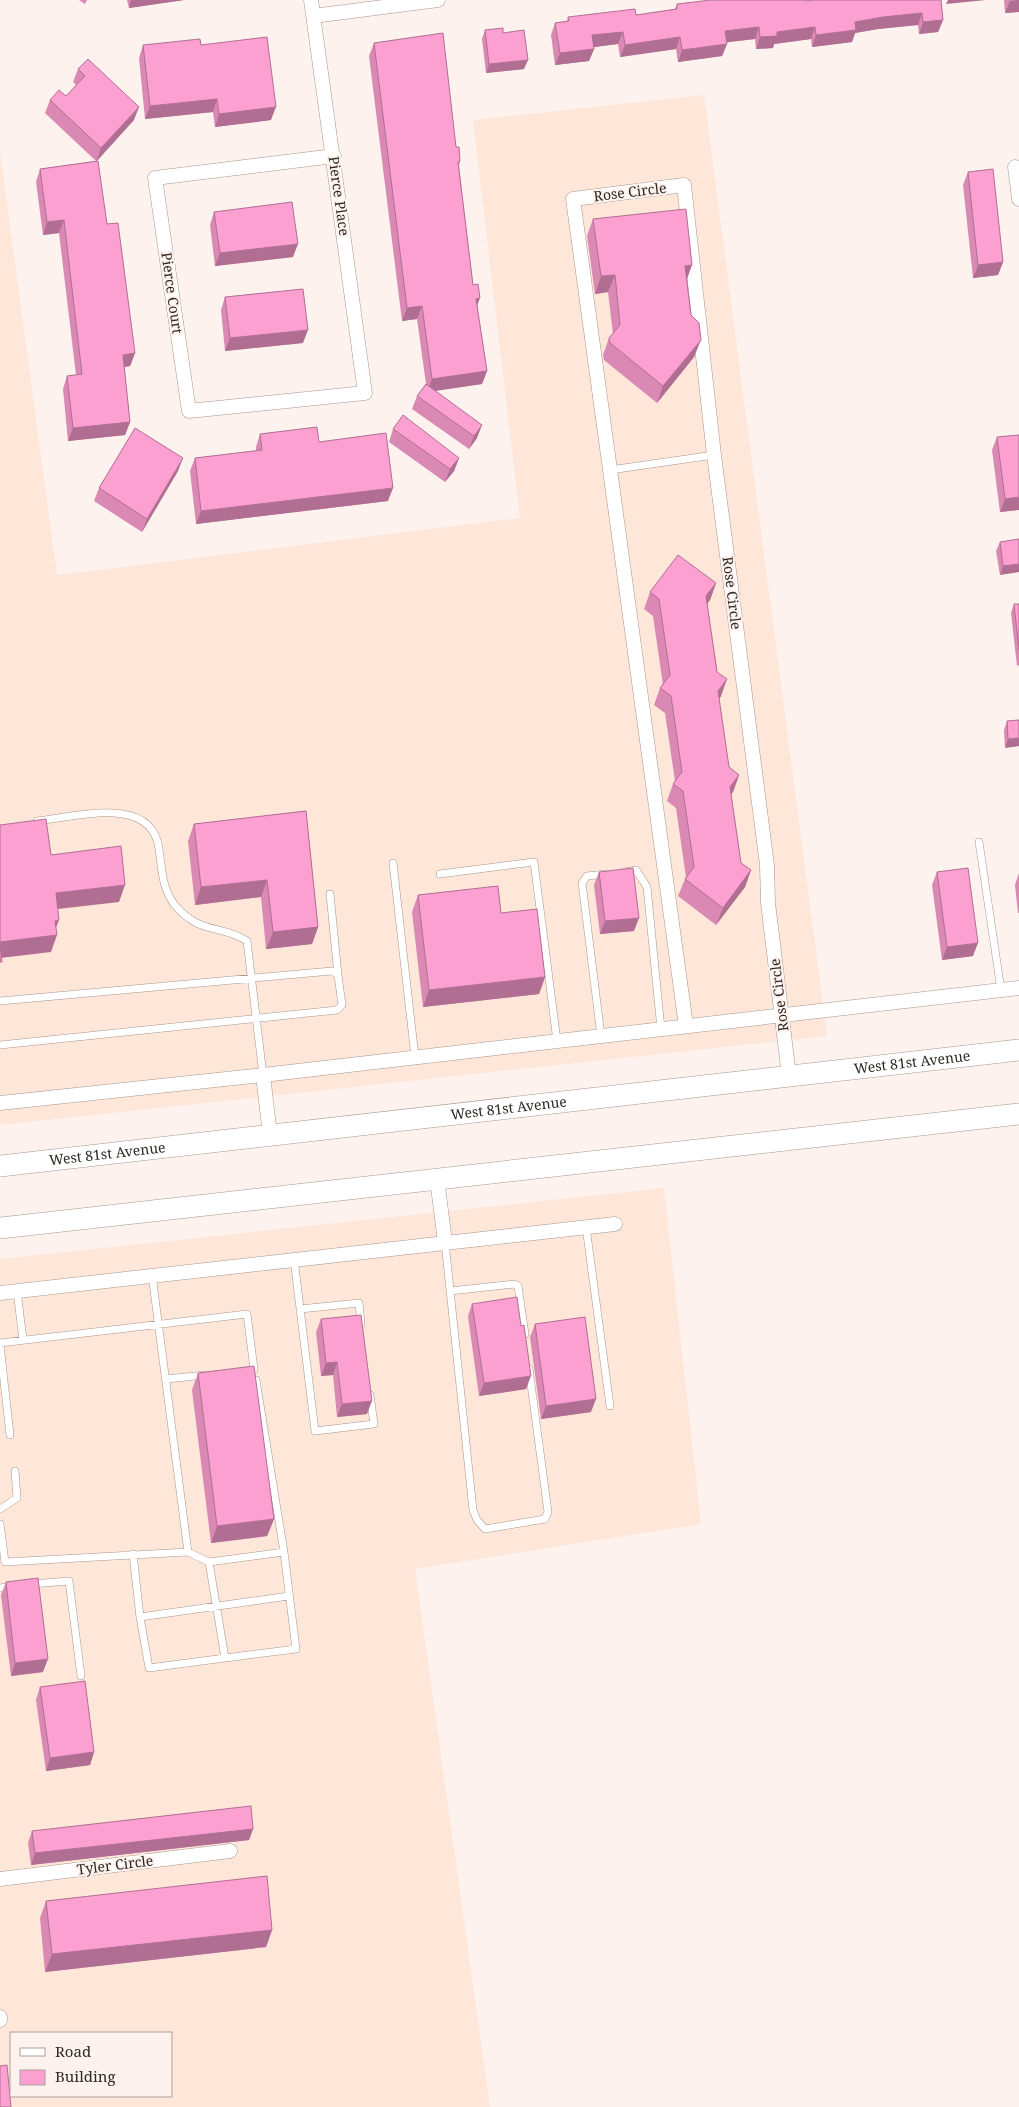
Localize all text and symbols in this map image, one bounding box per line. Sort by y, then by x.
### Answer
street label: Pierce Place [325,155,354,237]
street label: Rose Circle [593,178,667,205]
street label: Pierce Court [157,251,188,335]
street label: Rose Circle [719,556,746,630]
street label: Rose Circle [765,958,792,1032]
street label: West 81st Avenue [853,1046,971,1078]
street label: West 81st Avenue [450,1092,568,1124]
street label: West 81st Avenue [48,1137,166,1169]
street label: Tyler Circle [76,1850,154,1879]
legend [10,2032,172,2097]
text: Road [55,2041,91,2061]
text: Building [55,2066,116,2086]

